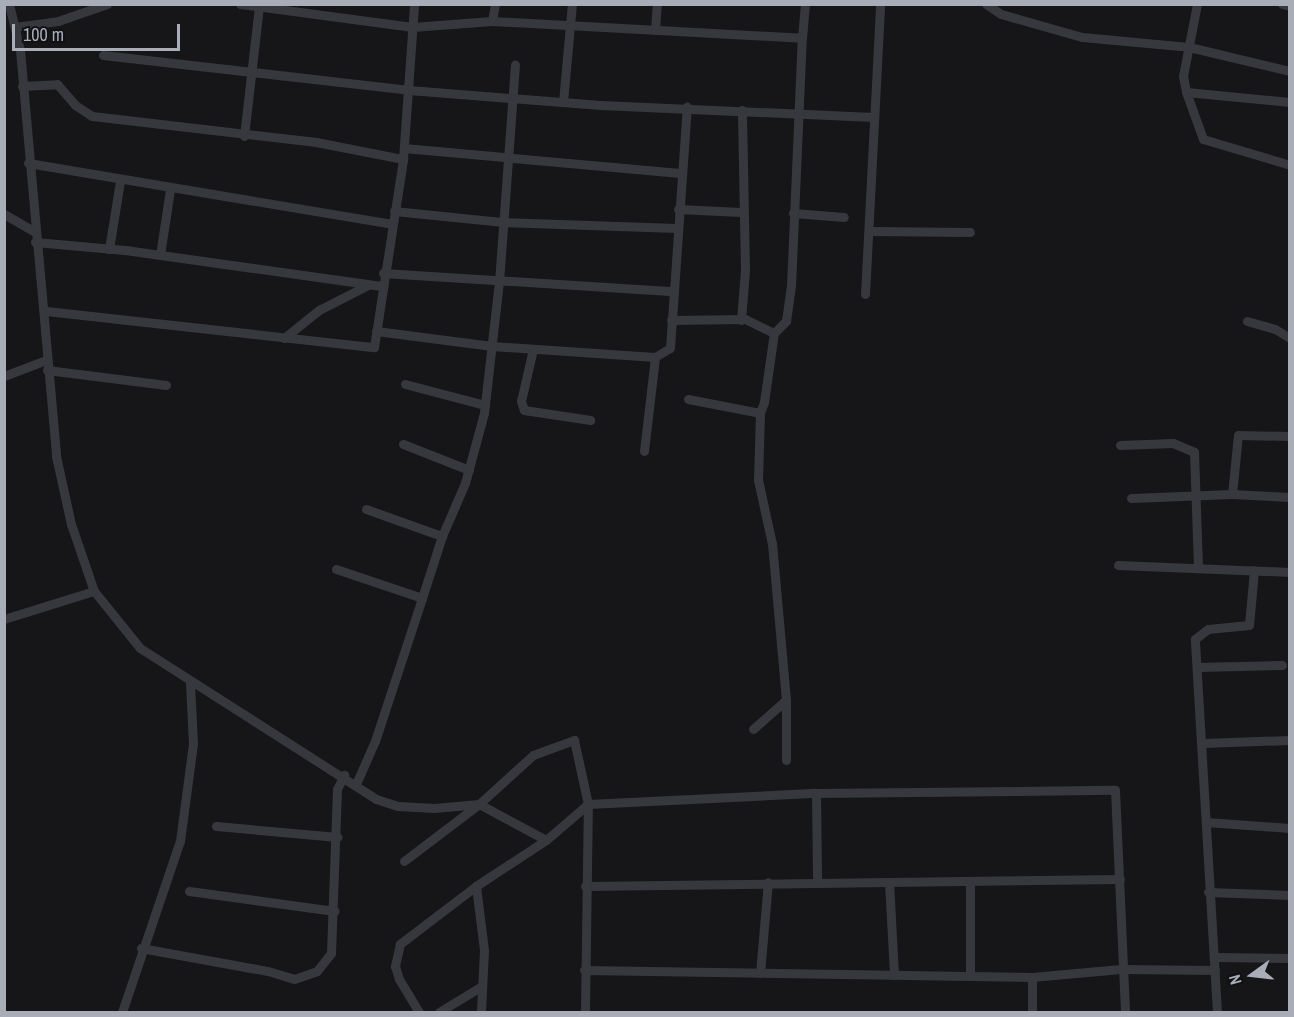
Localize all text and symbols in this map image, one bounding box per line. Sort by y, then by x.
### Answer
scale bar [15,12,183,50]
text: 100 m [23,22,64,47]
north arrow [1222,945,1282,1005]
text: N [1223,972,1246,987]

